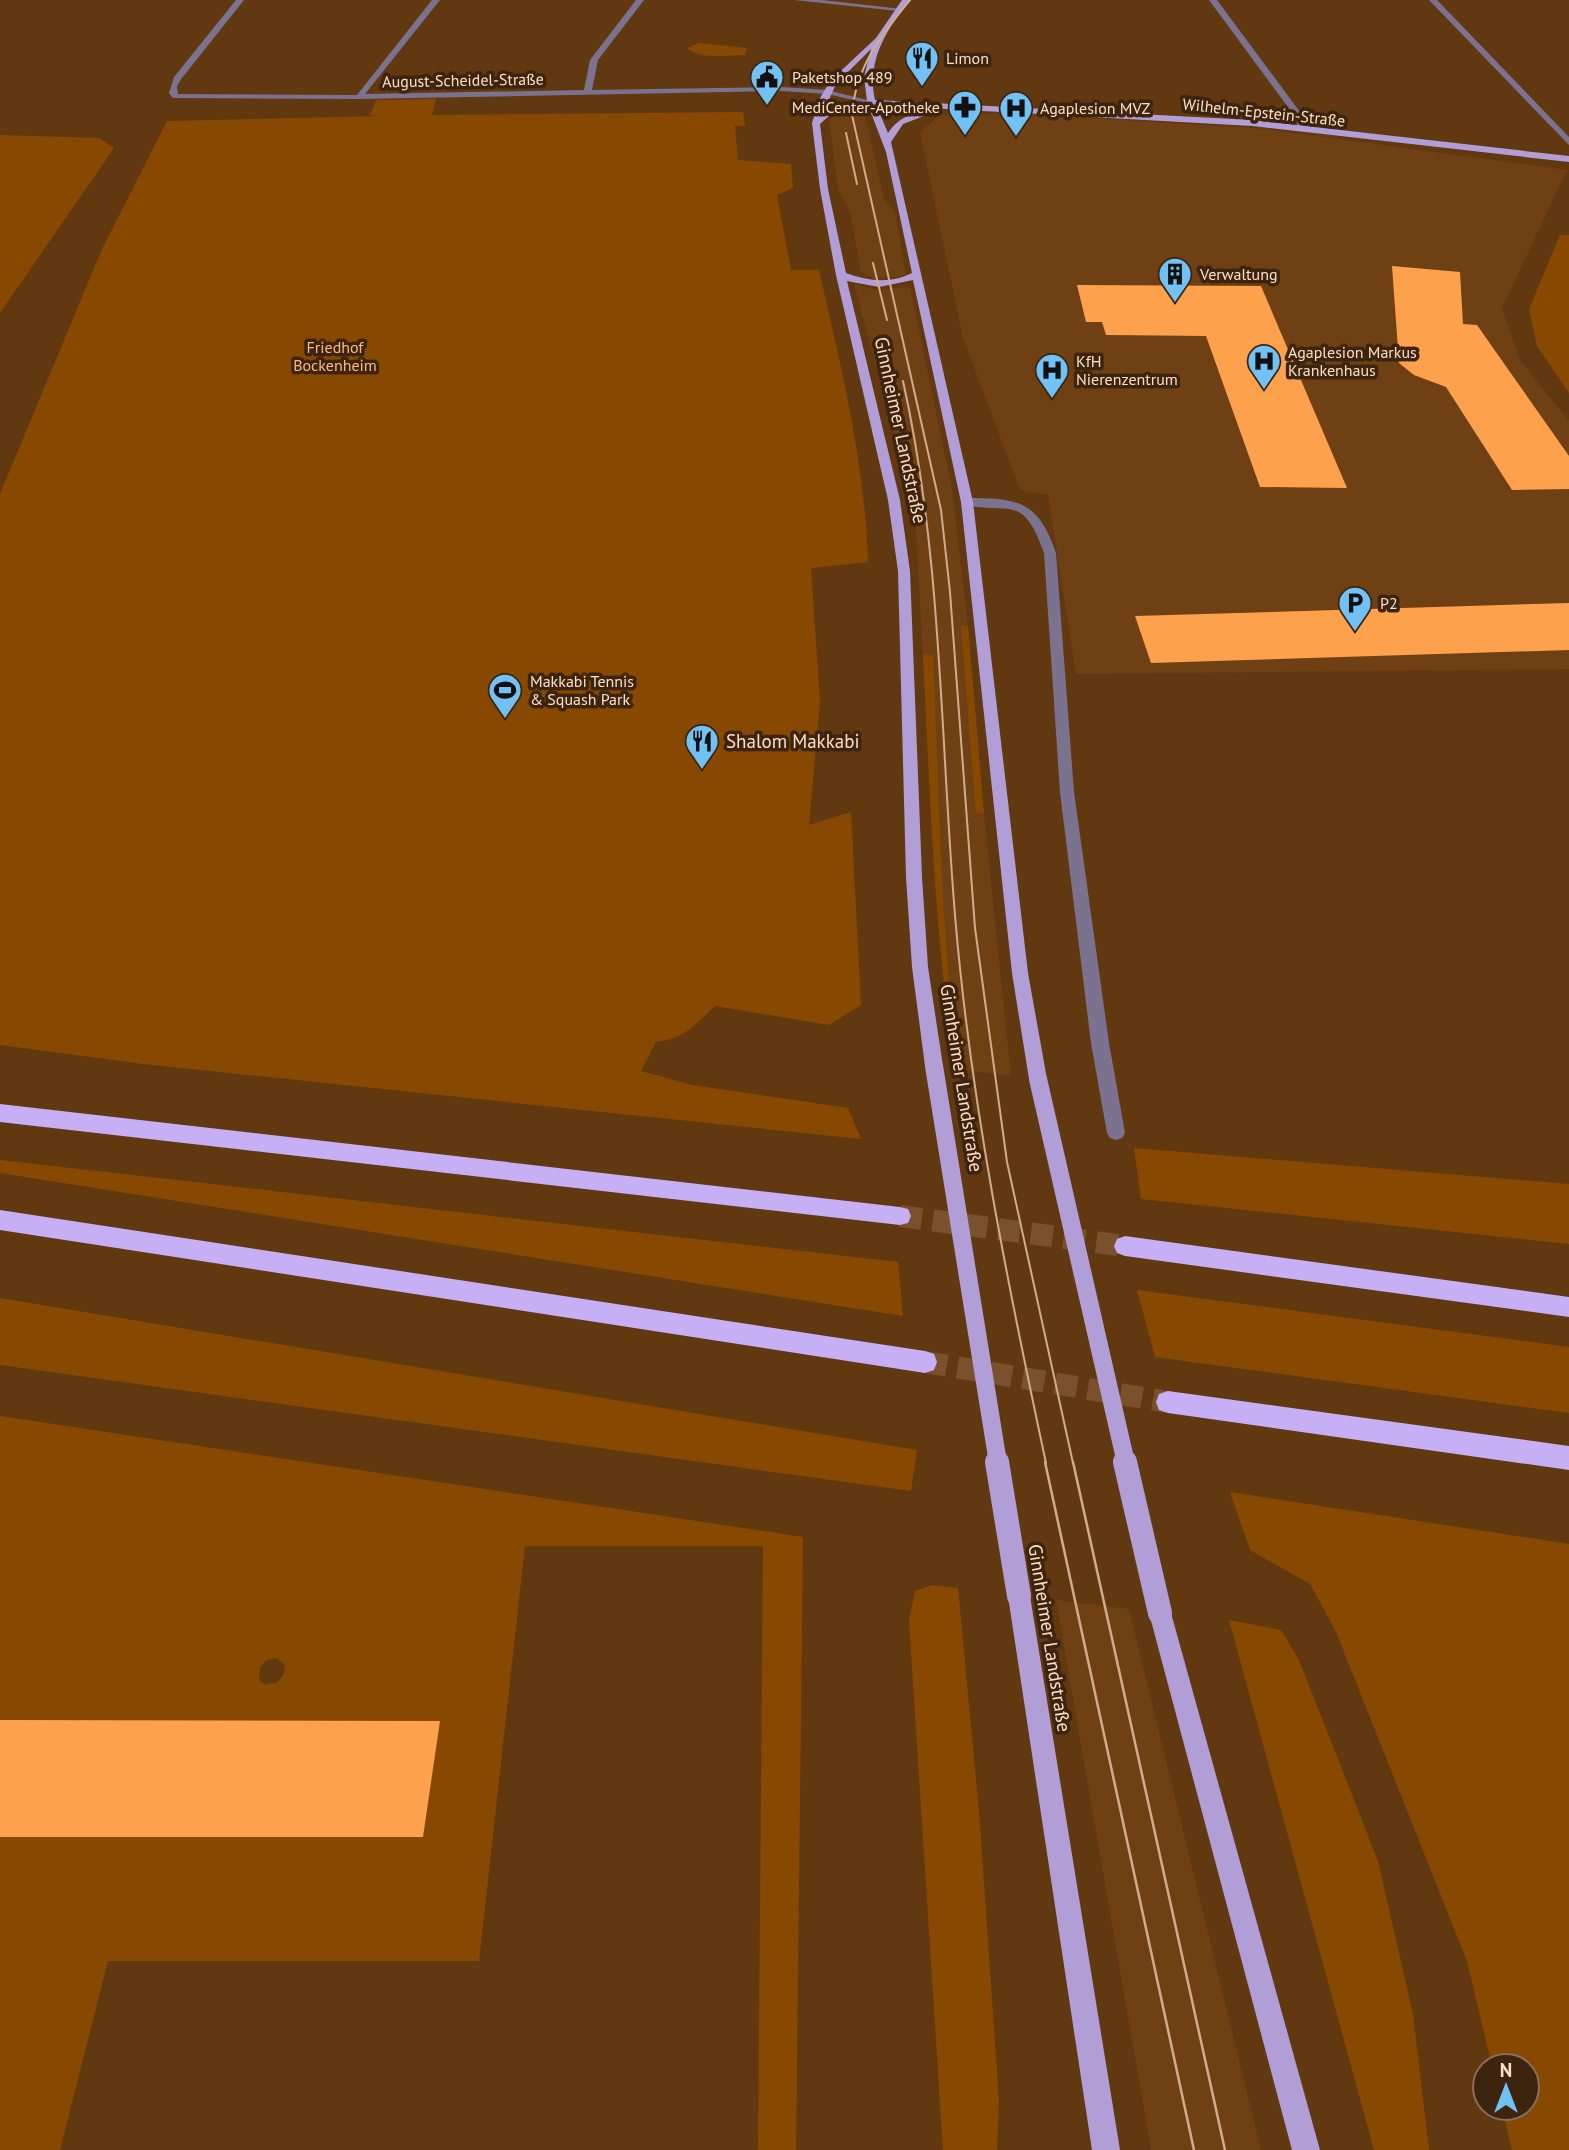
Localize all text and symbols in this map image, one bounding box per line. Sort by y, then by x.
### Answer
restaurant icon: Limon [903,39,941,88]
place label: Limon [946,48,989,68]
public building icon: Paketshop 489 [748,58,786,107]
place label: Paketshop 489 [792,67,893,87]
street label: August-Scheidel-Straße [382,69,544,91]
pharmacy icon: MediCenter-Apotheke [946,88,984,137]
hospital icon: Agaplesion MVZ [997,89,1035,138]
street label: Wilhelm-Epstein-Straße [1182,94,1346,130]
place label: MediCenter-Apotheke [792,97,940,117]
place label: Agaplesion MVZ [1040,98,1151,118]
building icon: Verwaltung [1156,255,1194,304]
place label: Verwaltung [1199,264,1278,284]
street label: Ginnheimer Landstraße [870,335,932,525]
park label: Friedhof Bockenheim [293,337,377,375]
hospital icon: Agaplesion Markus Krankenhaus [1245,342,1283,391]
place label: Agaplesion Markus Krankenhaus [1288,342,1417,380]
hospital icon: KfH Nierenzentrum [1033,351,1071,400]
place label: KfH Nierenzentrum [1076,351,1178,389]
parking icon: P2 [1336,584,1374,633]
place label: P2 [1380,593,1398,613]
sports icon: Makkabi Tennis & Squash Park [486,671,524,720]
place label: Makkabi Tennis & Squash Park [530,671,634,709]
restaurant icon: Shalom Makkabi [683,722,721,771]
place label: Shalom Makkabi [726,729,860,753]
street label: Ginnheimer Landstraße [935,982,989,1174]
street label: Ginnheimer Landstraße [1023,1542,1077,1734]
north arrow [1471,2052,1541,2122]
text: N [1500,2058,1512,2082]

